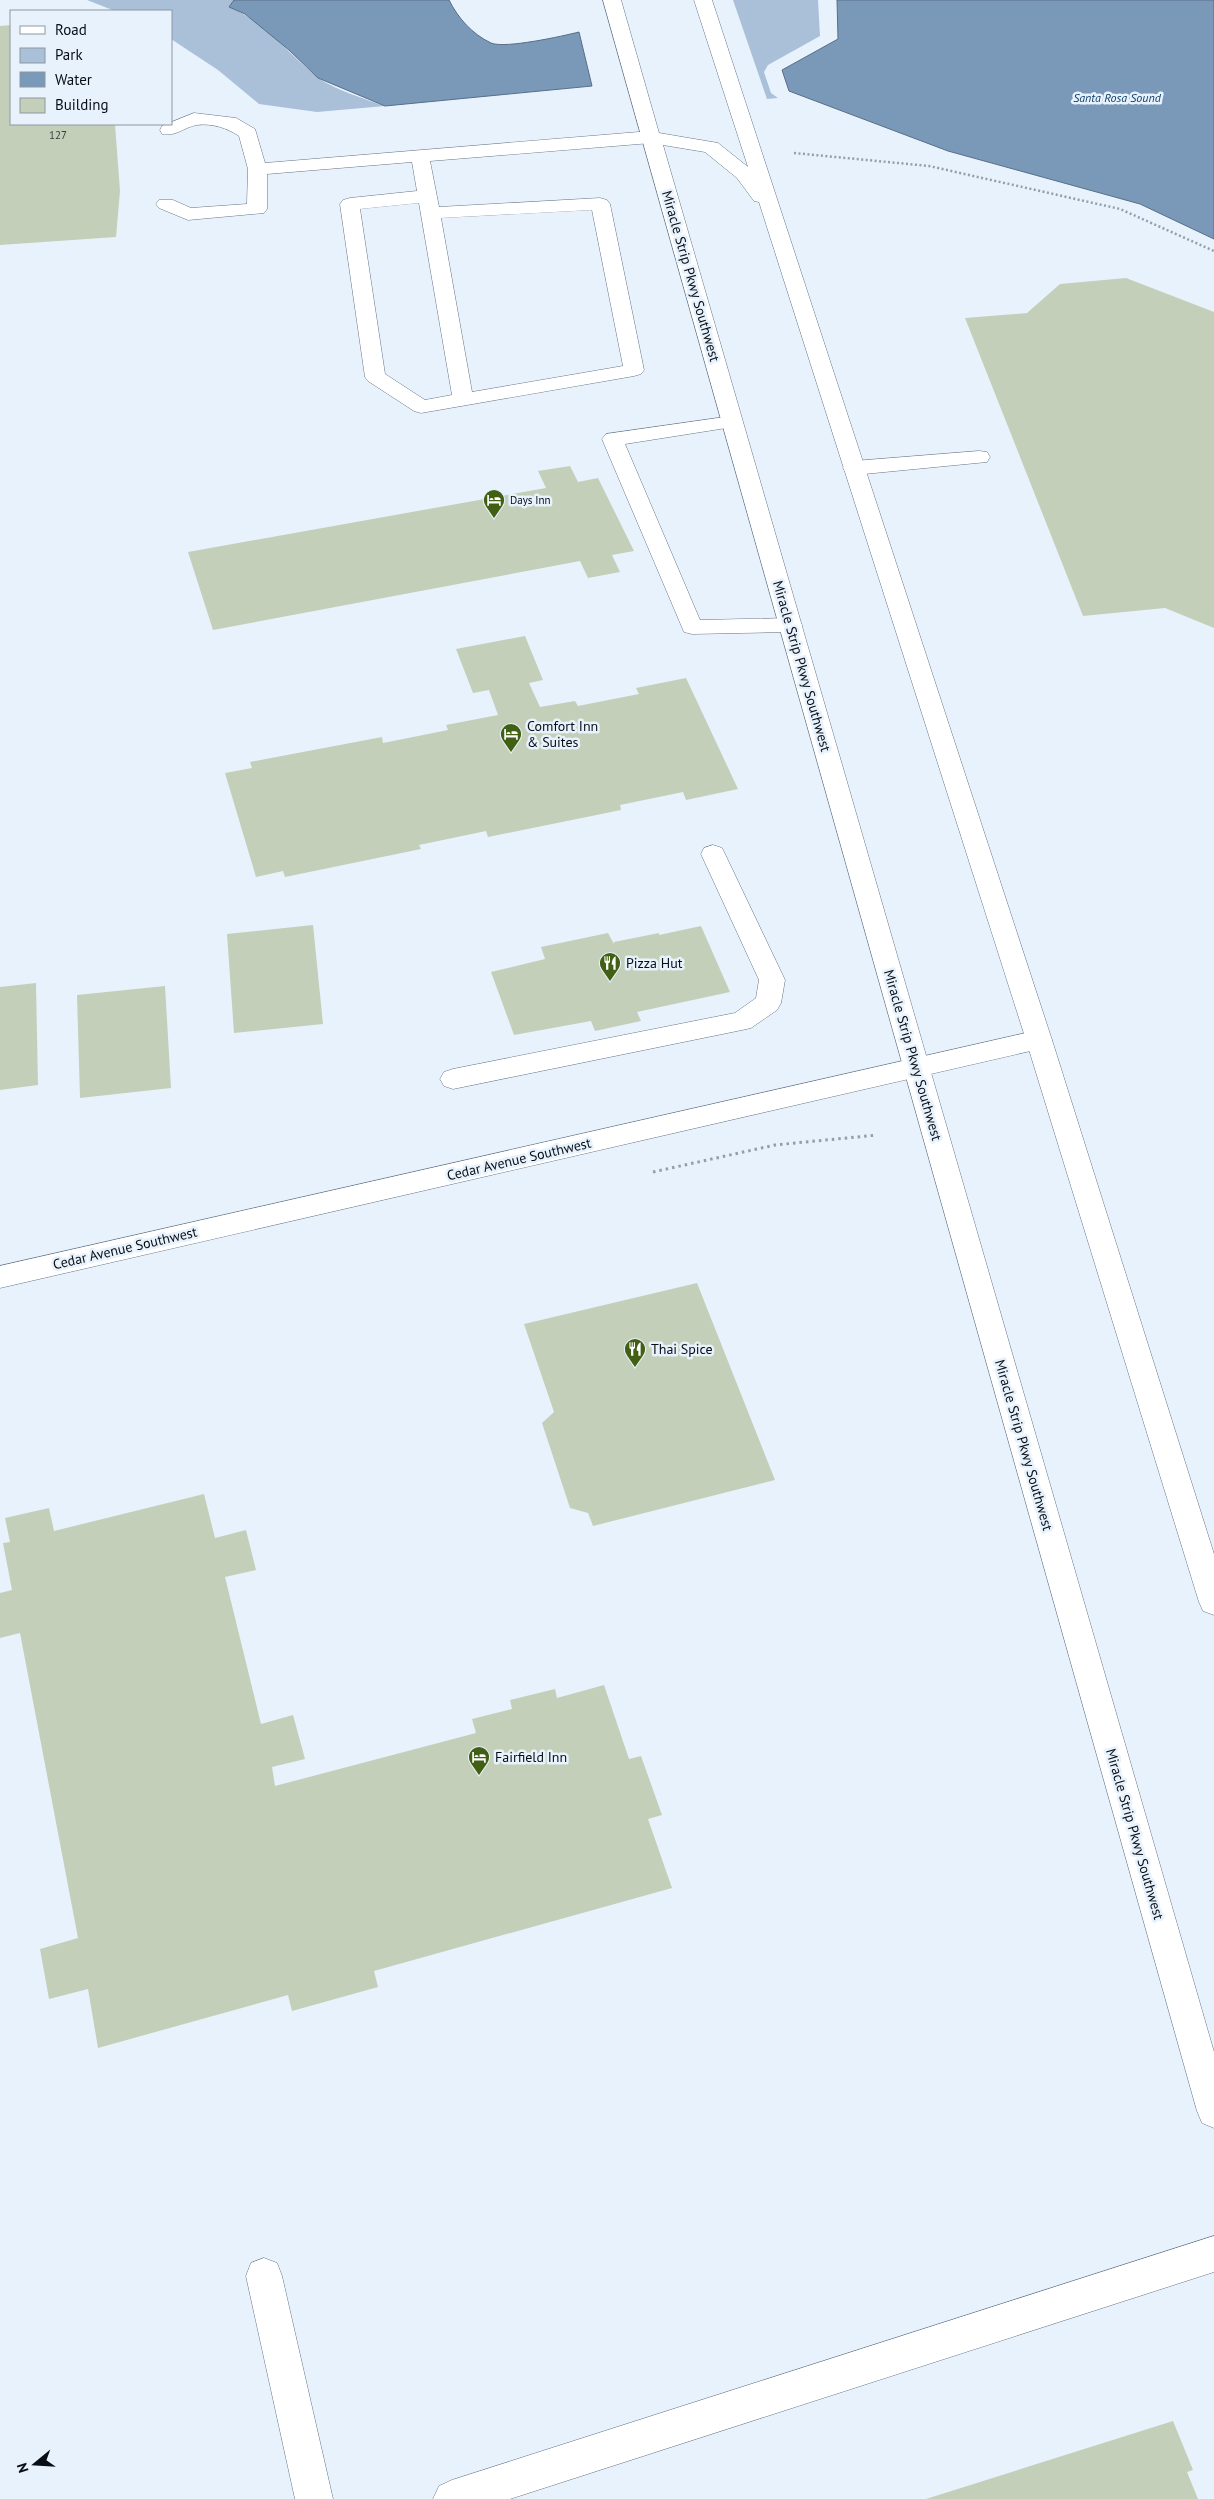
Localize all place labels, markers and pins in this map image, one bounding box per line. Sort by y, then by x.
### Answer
hotel icon: Days Inn [482,488,506,519]
place label: Days Inn [510,493,551,507]
place label: Comfort Inn & Suites [527,717,598,751]
hotel icon: Comfort Inn & Suites [499,722,523,753]
restaurant icon: Pizza Hut [598,951,622,982]
place label: Pizza Hut [626,954,683,972]
restaurant icon: Thai Spice [623,1337,647,1368]
place label: Thai Spice [651,1340,713,1358]
hotel icon: Fairfield Inn [467,1745,491,1776]
place label: Fairfield Inn [495,1748,567,1766]

